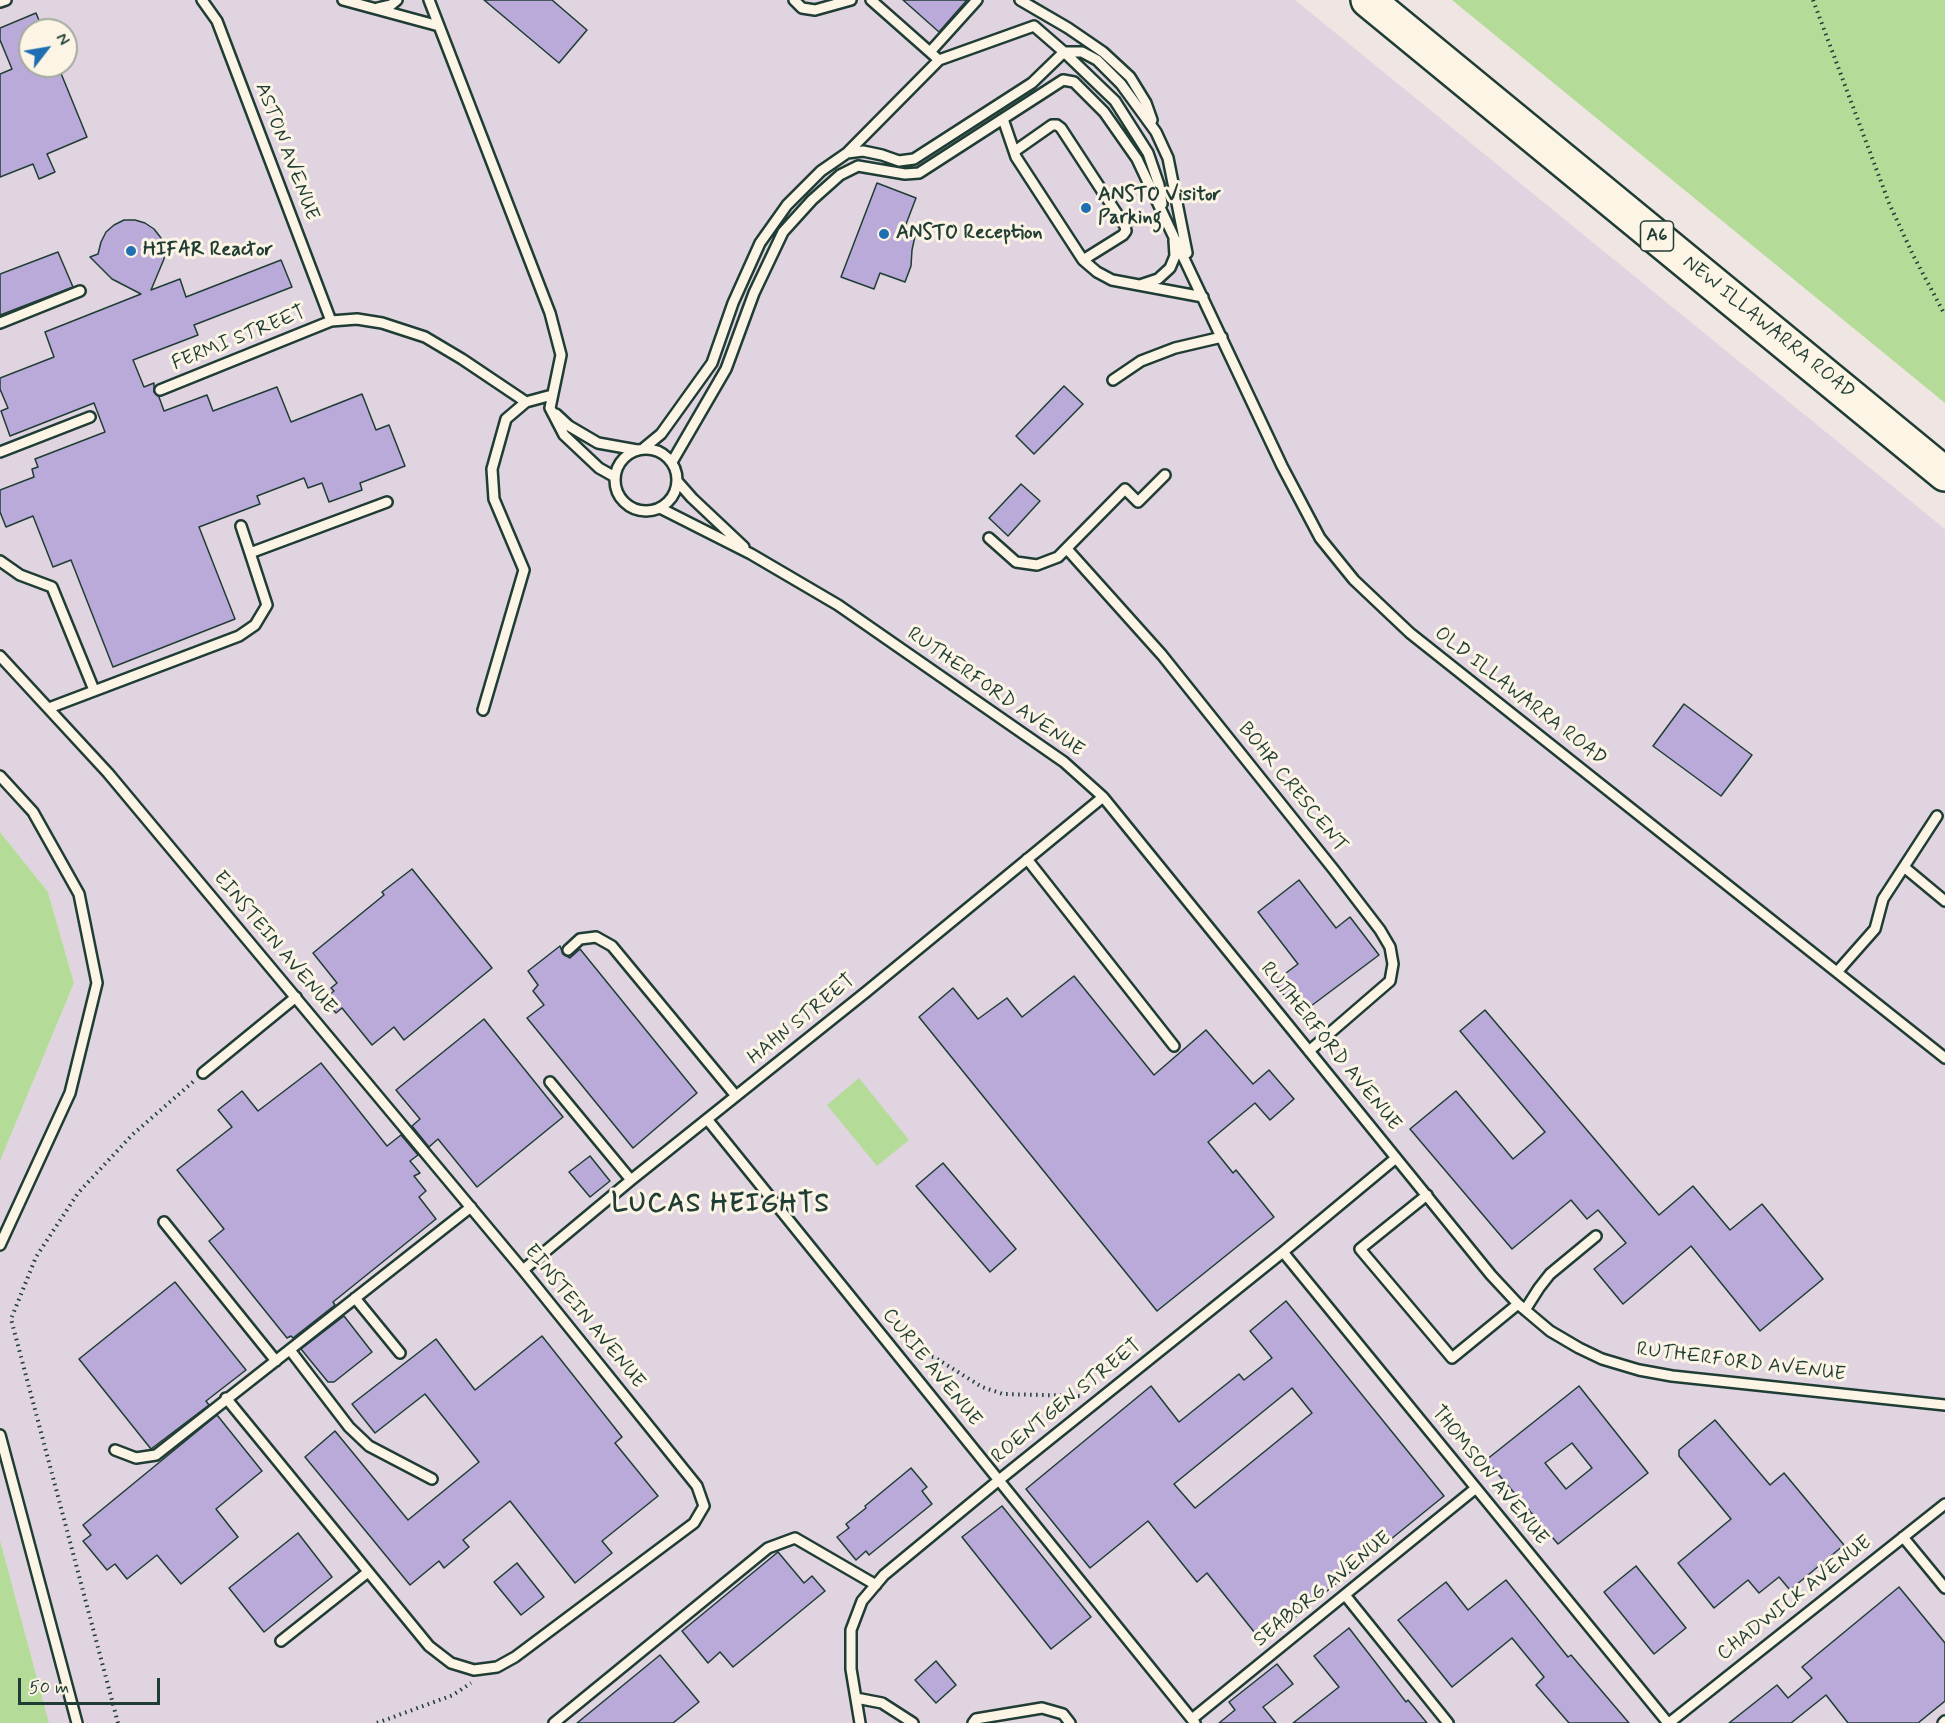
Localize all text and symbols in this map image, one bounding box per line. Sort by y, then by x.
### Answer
north arrow [18,18,78,78]
text: N [50,30,74,49]
street label: ASTON AVENUE [249,80,323,224]
place label: ANSTO Visitor Parking [1098,184,1221,231]
marker: ANSTO Visitor Parking [1079,201,1093,215]
road number: A6 [1640,221,1674,251]
place label: ANSTO Reception [896,222,1043,246]
marker: ANSTO Reception [877,227,891,241]
place label: HIFAR Reactor [143,239,273,263]
marker: HIFAR Reactor [124,244,138,258]
street label: NEW ILLAWARRA ROAD [1677,251,1859,405]
street label: FERMI STREET [169,301,309,377]
street label: OLD ILLAWARRA ROAD [1429,622,1611,772]
street label: RUTHERFORD AVENUE [902,623,1088,763]
street label: BOHR CRESCENT [1232,718,1352,858]
street label: EINSTEIN AVENUE [207,867,341,1019]
street label: RUTHERFORD AVENUE [1254,958,1406,1136]
street label: HAHN STREET [744,969,860,1071]
district label: LUCAS HEIGHTS [613,1190,829,1222]
street label: EINSTEIN AVENUE [518,1240,650,1394]
street label: CURIE AVENUE [876,1304,986,1432]
street label: ROENTGEN STREET [987,1334,1147,1470]
street label: RUTHERFORD AVENUE [1635,1338,1847,1388]
street label: THOMSON AVENUE [1425,1401,1553,1551]
street label: SEABORG AVENUE [1249,1527,1397,1653]
street label: CHADWICK AVENUE [1713,1531,1877,1667]
scale bar [21,1666,164,1704]
text: 50 m [29,1676,69,1700]

